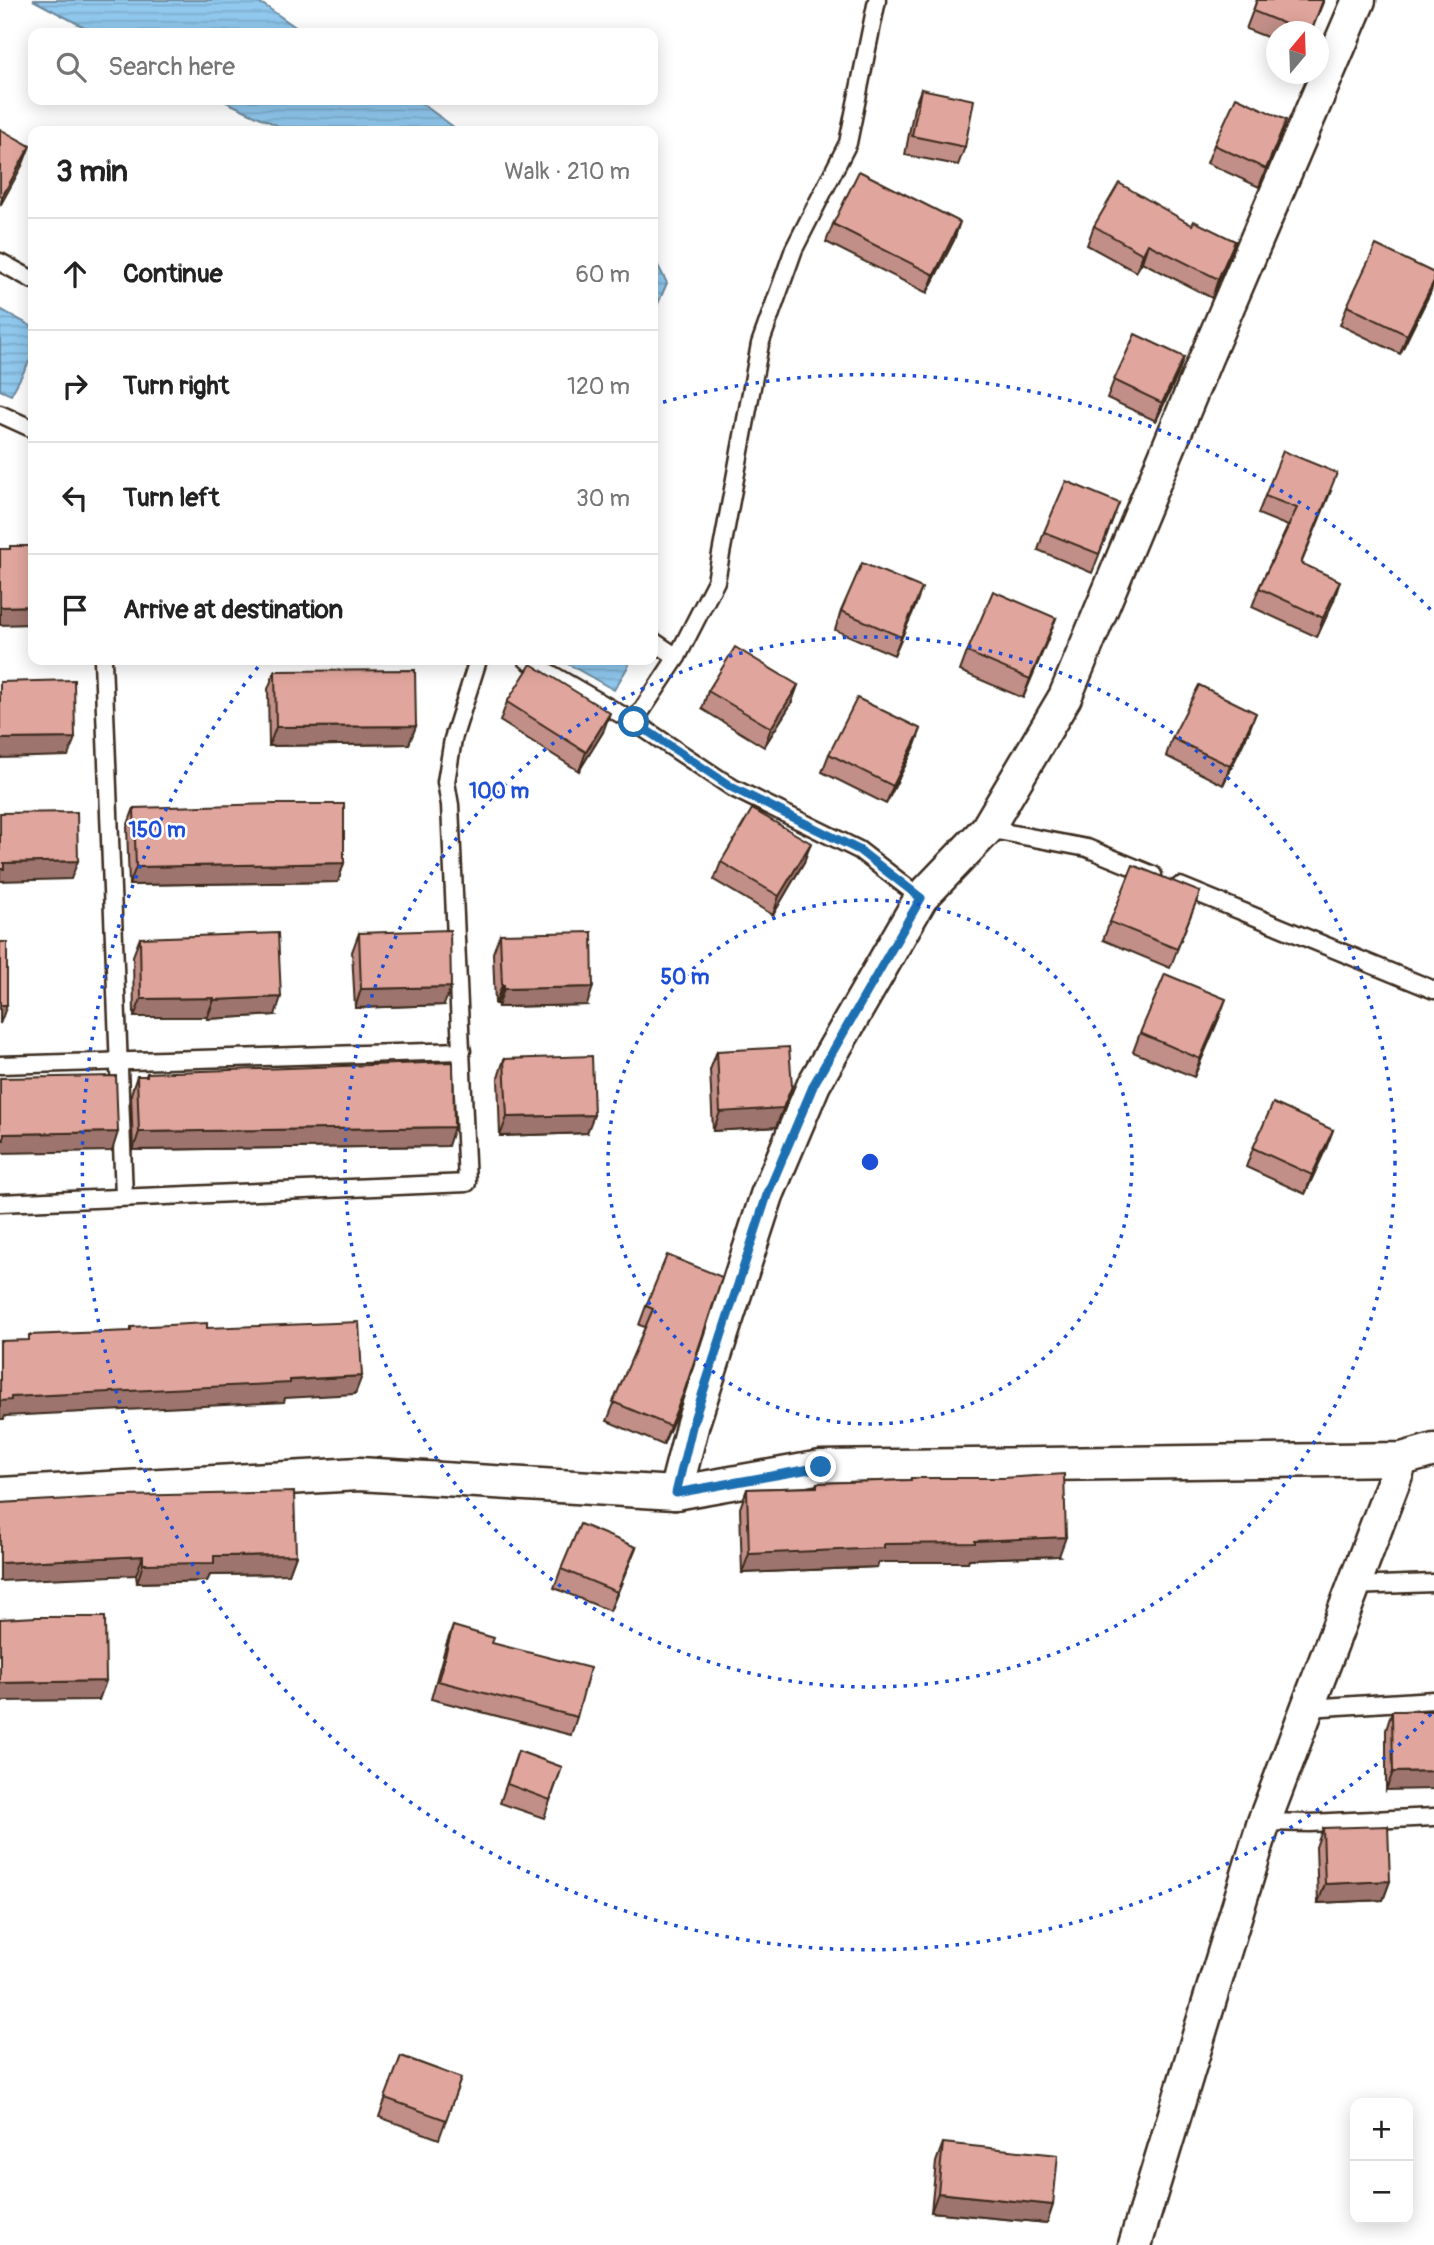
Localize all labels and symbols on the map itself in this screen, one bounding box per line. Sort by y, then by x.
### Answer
north arrow [1266,21,1329,84]
route start [618,706,649,737]
text: 100 m [469,778,529,805]
text: 150 m [128,817,186,844]
text: 50 m [661,964,710,991]
centre of rings [858,1150,882,1174]
route end [805,1451,836,1482]

